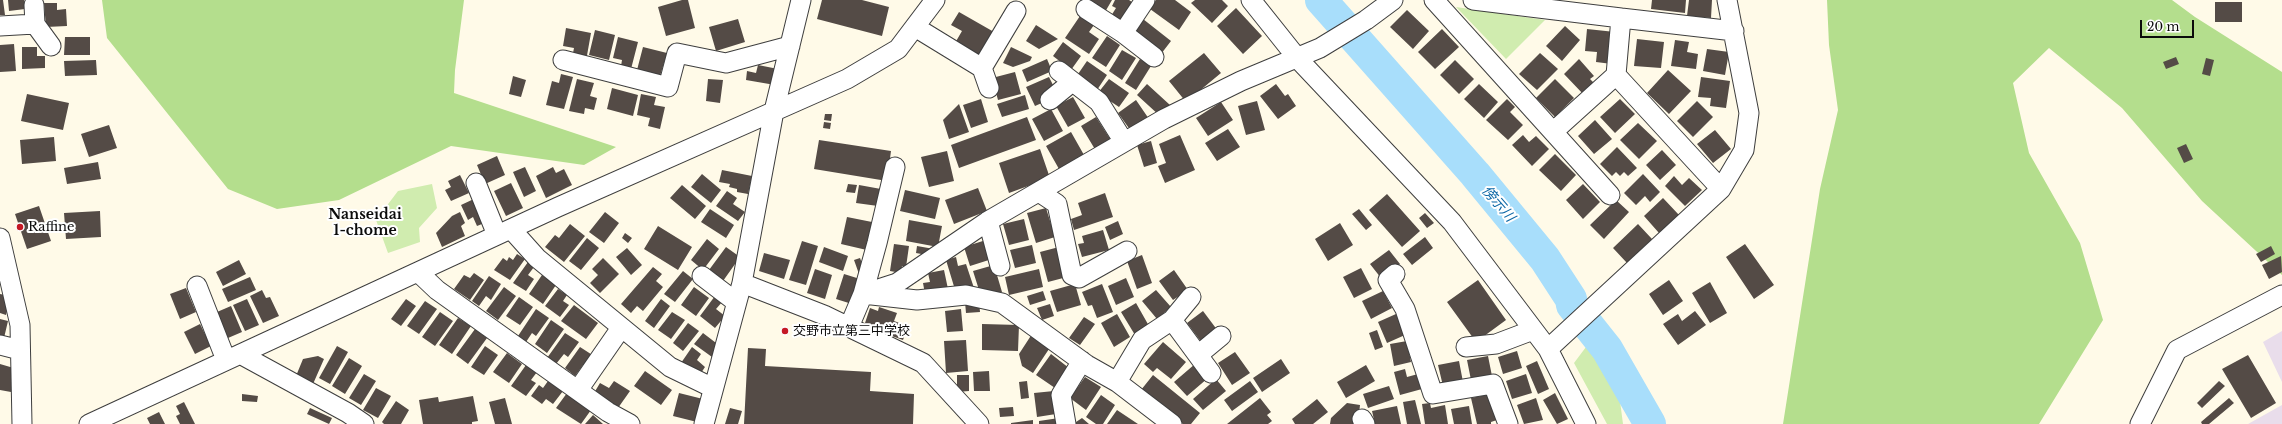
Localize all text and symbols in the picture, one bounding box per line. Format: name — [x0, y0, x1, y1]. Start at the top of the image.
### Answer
scale bar — [2142, 12, 2196, 38]
text: 20 m — [2147, 19, 2179, 34]
water label: 傍示川 — [1478, 183, 1518, 225]
district label: Nanseidai 1-chome — [328, 207, 402, 240]
place label: Raffine — [28, 219, 75, 235]
marker: Raffine — [15, 222, 25, 232]
place label: 交野市立第三中学校 — [793, 323, 910, 339]
marker: 交野市立第三中学校 — [780, 326, 790, 336]

